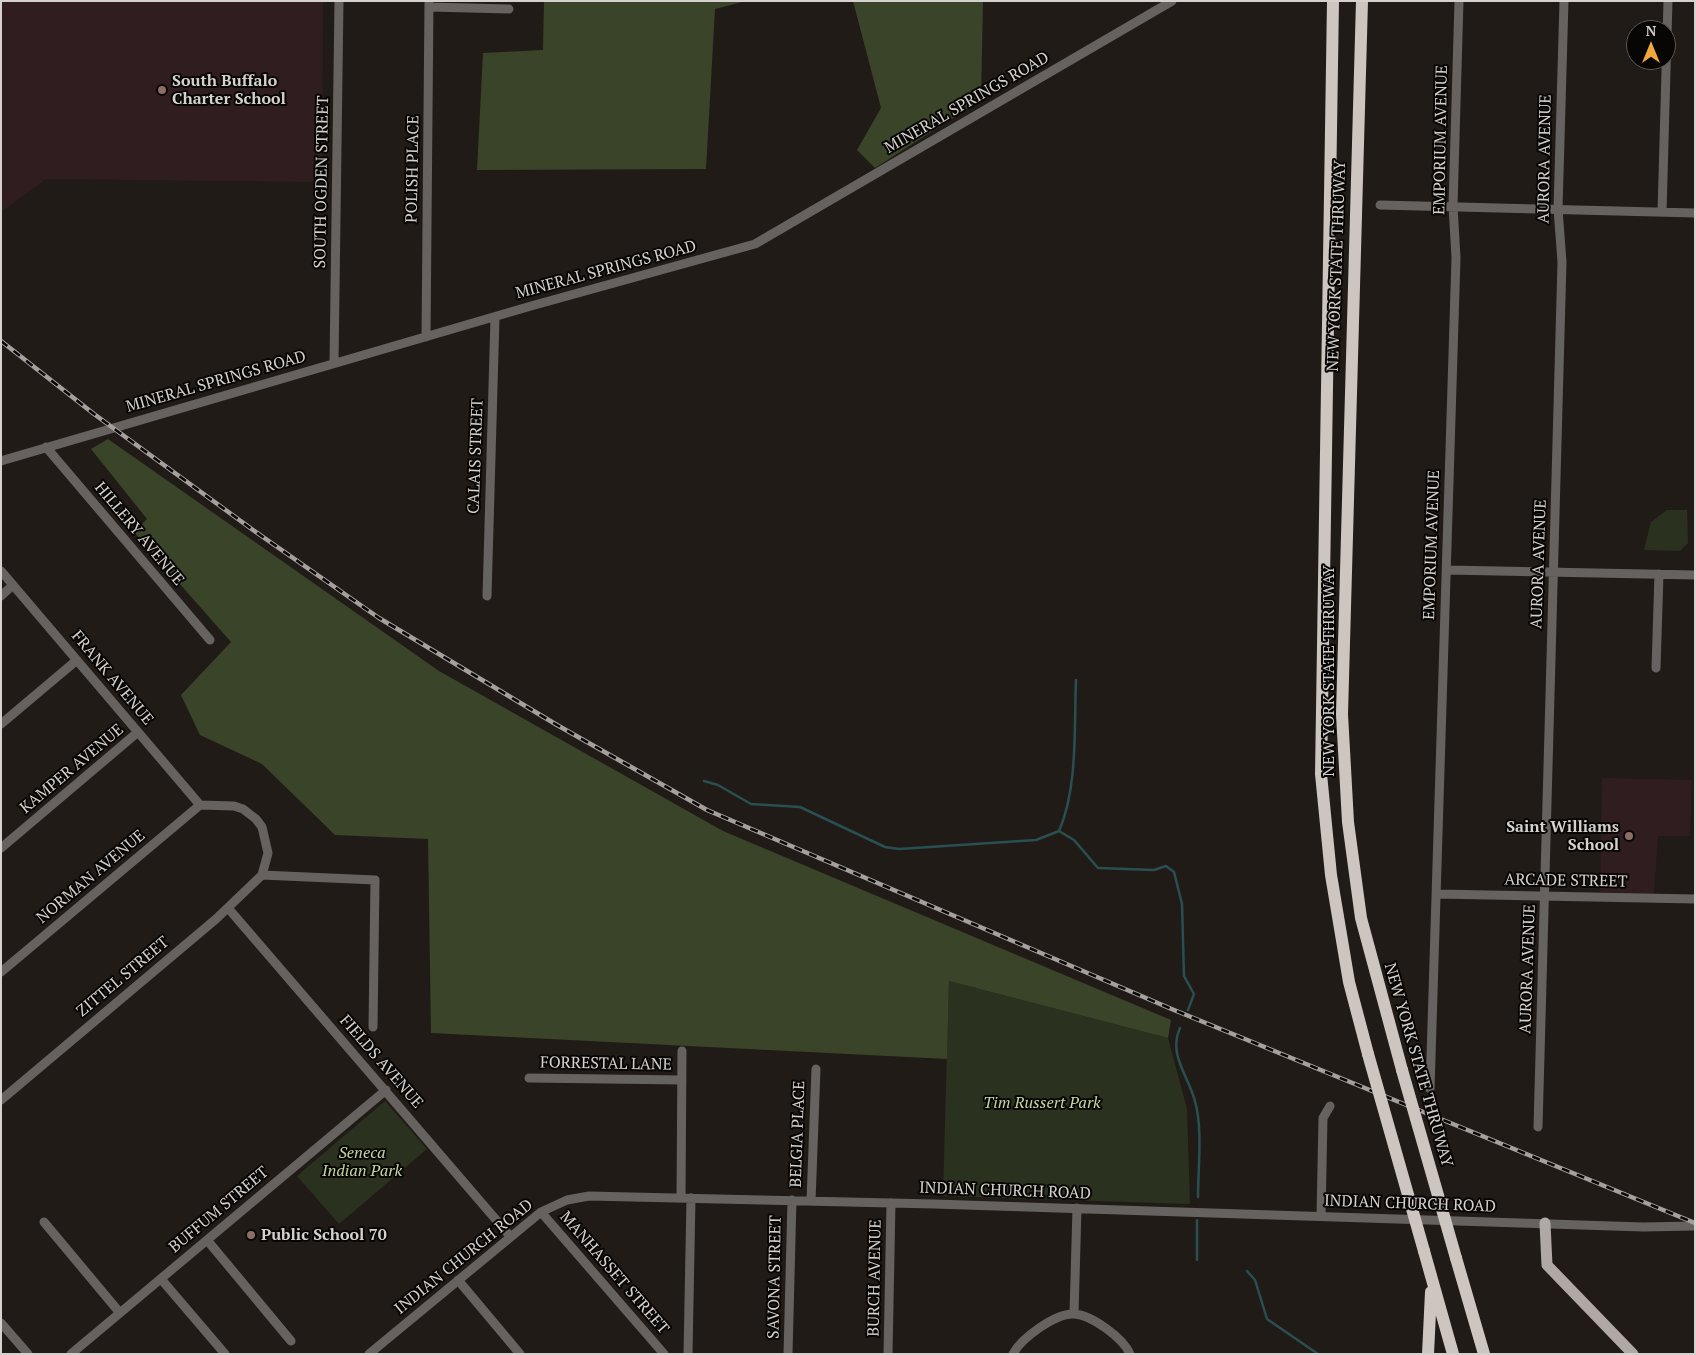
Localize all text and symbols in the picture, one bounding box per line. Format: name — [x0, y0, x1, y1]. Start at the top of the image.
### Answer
north arrow — [1626, 20, 1676, 70]
text: N — [1646, 21, 1656, 40]
street label: MINERAL SPRINGS ROAD — [882, 48, 1052, 158]
street label: EMPORIUM AVENUE — [1430, 65, 1452, 215]
place label: South Buffalo Charter School — [172, 71, 286, 109]
marker: South Buffalo Charter School — [156, 84, 168, 96]
street label: AURORA AVENUE — [1534, 94, 1556, 224]
street label: SOUTH OGDEN STREET — [311, 95, 333, 269]
street label: POLISH PLACE — [402, 115, 424, 223]
street label: NEW YORK STATE THRUWAY — [1324, 160, 1350, 372]
street label: MINERAL SPRINGS ROAD — [514, 237, 698, 303]
street label: MINERAL SPRINGS ROAD — [124, 347, 308, 417]
street label: CALAIS STREET — [464, 398, 488, 514]
street label: EMPORIUM AVENUE — [1420, 470, 1444, 620]
street label: HILLERY AVENUE — [90, 478, 188, 590]
street label: AURORA AVENUE — [1527, 499, 1551, 629]
street label: NEW YORK STATE THRUWAY — [1319, 565, 1339, 777]
street label: FRANK AVENUE — [67, 627, 157, 729]
street label: KAMPER AVENUE — [16, 720, 128, 818]
place label: Saint Williams School — [1506, 817, 1619, 855]
street label: NORMAN AVENUE — [33, 826, 149, 928]
marker: Saint Williams School — [1623, 830, 1635, 842]
street label: ARCADE STREET — [1504, 870, 1628, 892]
street label: AURORA AVENUE — [1516, 904, 1540, 1034]
street label: ZITTEL STREET — [73, 933, 173, 1021]
street label: NEW YORK STATE THRUWAY — [1380, 961, 1456, 1169]
street label: FIELDS AVENUE — [335, 1011, 427, 1113]
street label: FORRESTAL LANE — [540, 1053, 672, 1075]
street label: BELGIA PLACE — [787, 1080, 809, 1188]
park label: Tim Russert Park — [983, 1093, 1101, 1113]
park label: Seneca Indian Park — [322, 1143, 402, 1181]
street label: BUFFUM STREET — [165, 1163, 273, 1257]
street label: INDIAN CHURCH ROAD — [919, 1178, 1091, 1204]
street label: INDIAN CHURCH ROAD — [1324, 1191, 1496, 1217]
street label: INDIAN CHURCH ROAD — [391, 1195, 537, 1319]
street label: MANHASSET STREET — [555, 1208, 673, 1338]
street label: SAVONA STREET — [764, 1215, 786, 1339]
street label: BURCH AVENUE — [864, 1219, 886, 1337]
place label: Public School 70 — [261, 1225, 387, 1245]
marker: Public School 70 — [245, 1229, 257, 1241]

